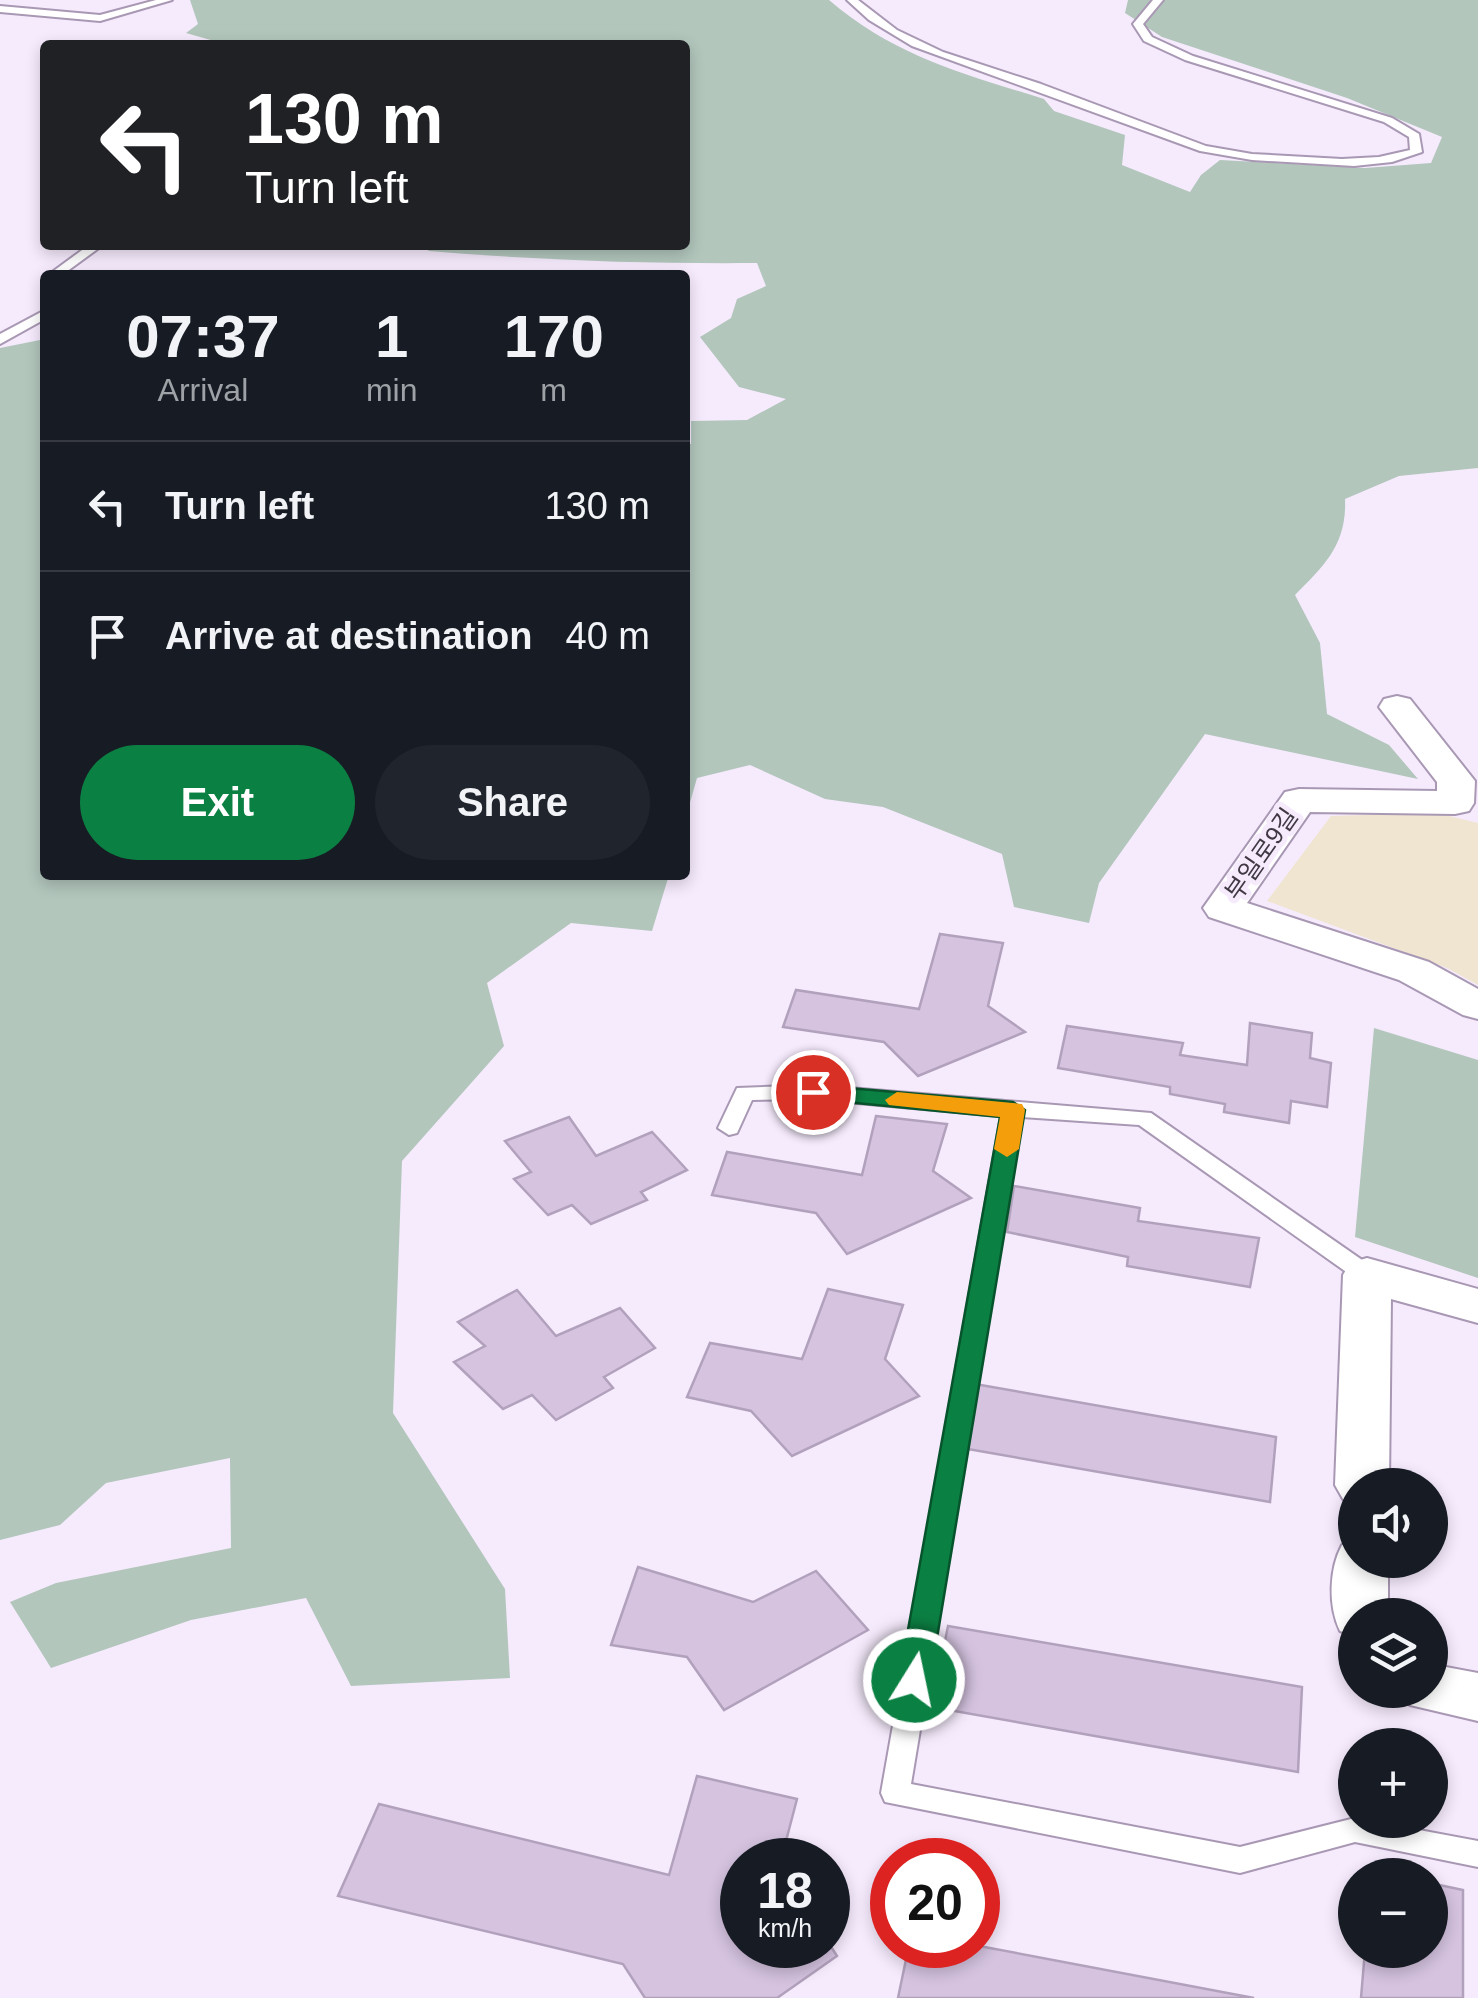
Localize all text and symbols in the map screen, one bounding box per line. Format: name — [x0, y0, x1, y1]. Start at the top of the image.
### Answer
icon: left — [80, 80, 210, 210]
text: 130 m — [245, 80, 443, 158]
text: Turn left — [245, 162, 408, 213]
text: 07:37 — [126, 303, 280, 370]
text: 1 — [375, 303, 408, 370]
text: 170 — [504, 303, 604, 370]
text: Arrival — [158, 372, 248, 408]
text: min — [366, 372, 417, 408]
text: m — [540, 372, 567, 408]
icon: left — [80, 479, 135, 534]
text: Turn left — [165, 485, 314, 527]
text: 130 m — [544, 485, 650, 527]
icon: arrive — [80, 609, 135, 664]
text: Arrive at destination — [165, 615, 532, 657]
text: 40 m — [566, 615, 650, 657]
button: Exit — [80, 745, 355, 860]
button: Share — [375, 745, 650, 860]
street label: 부일로9길 — [1219, 803, 1303, 905]
pin — [771, 1050, 856, 1135]
icon: arrive — [786, 1065, 841, 1120]
map controls — [1338, 1468, 1448, 1968]
button: sound — [1338, 1468, 1448, 1578]
button: layers — [1338, 1598, 1448, 1708]
position arrow — [862, 1628, 966, 1732]
button: + — [1338, 1728, 1448, 1838]
speed limit sign: 20 — [870, 1838, 1000, 1968]
button: − — [1338, 1858, 1448, 1968]
text: 18 — [757, 1863, 813, 1919]
text: km/h — [758, 1914, 812, 1942]

